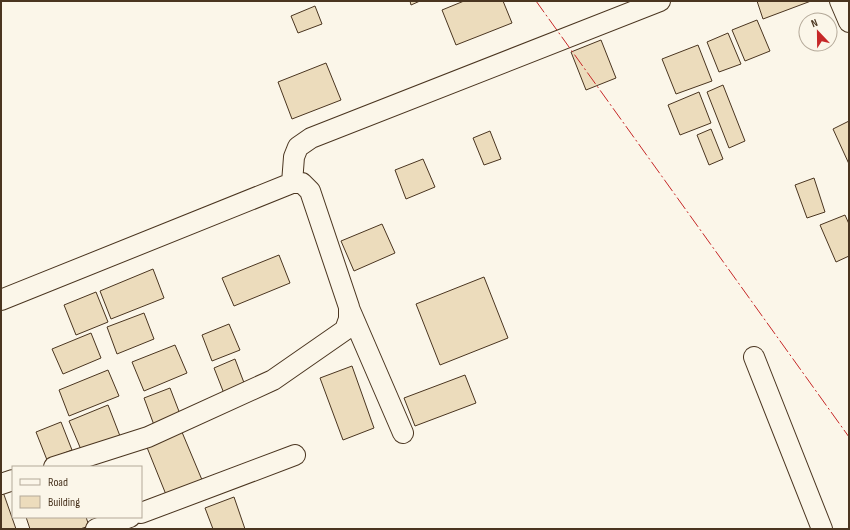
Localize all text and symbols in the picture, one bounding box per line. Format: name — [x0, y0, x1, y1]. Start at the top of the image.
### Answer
north arrow — [798, 12, 838, 52]
text: N — [809, 16, 820, 30]
legend — [12, 466, 142, 518]
text: Road — [48, 475, 68, 490]
text: Building — [48, 495, 80, 510]

